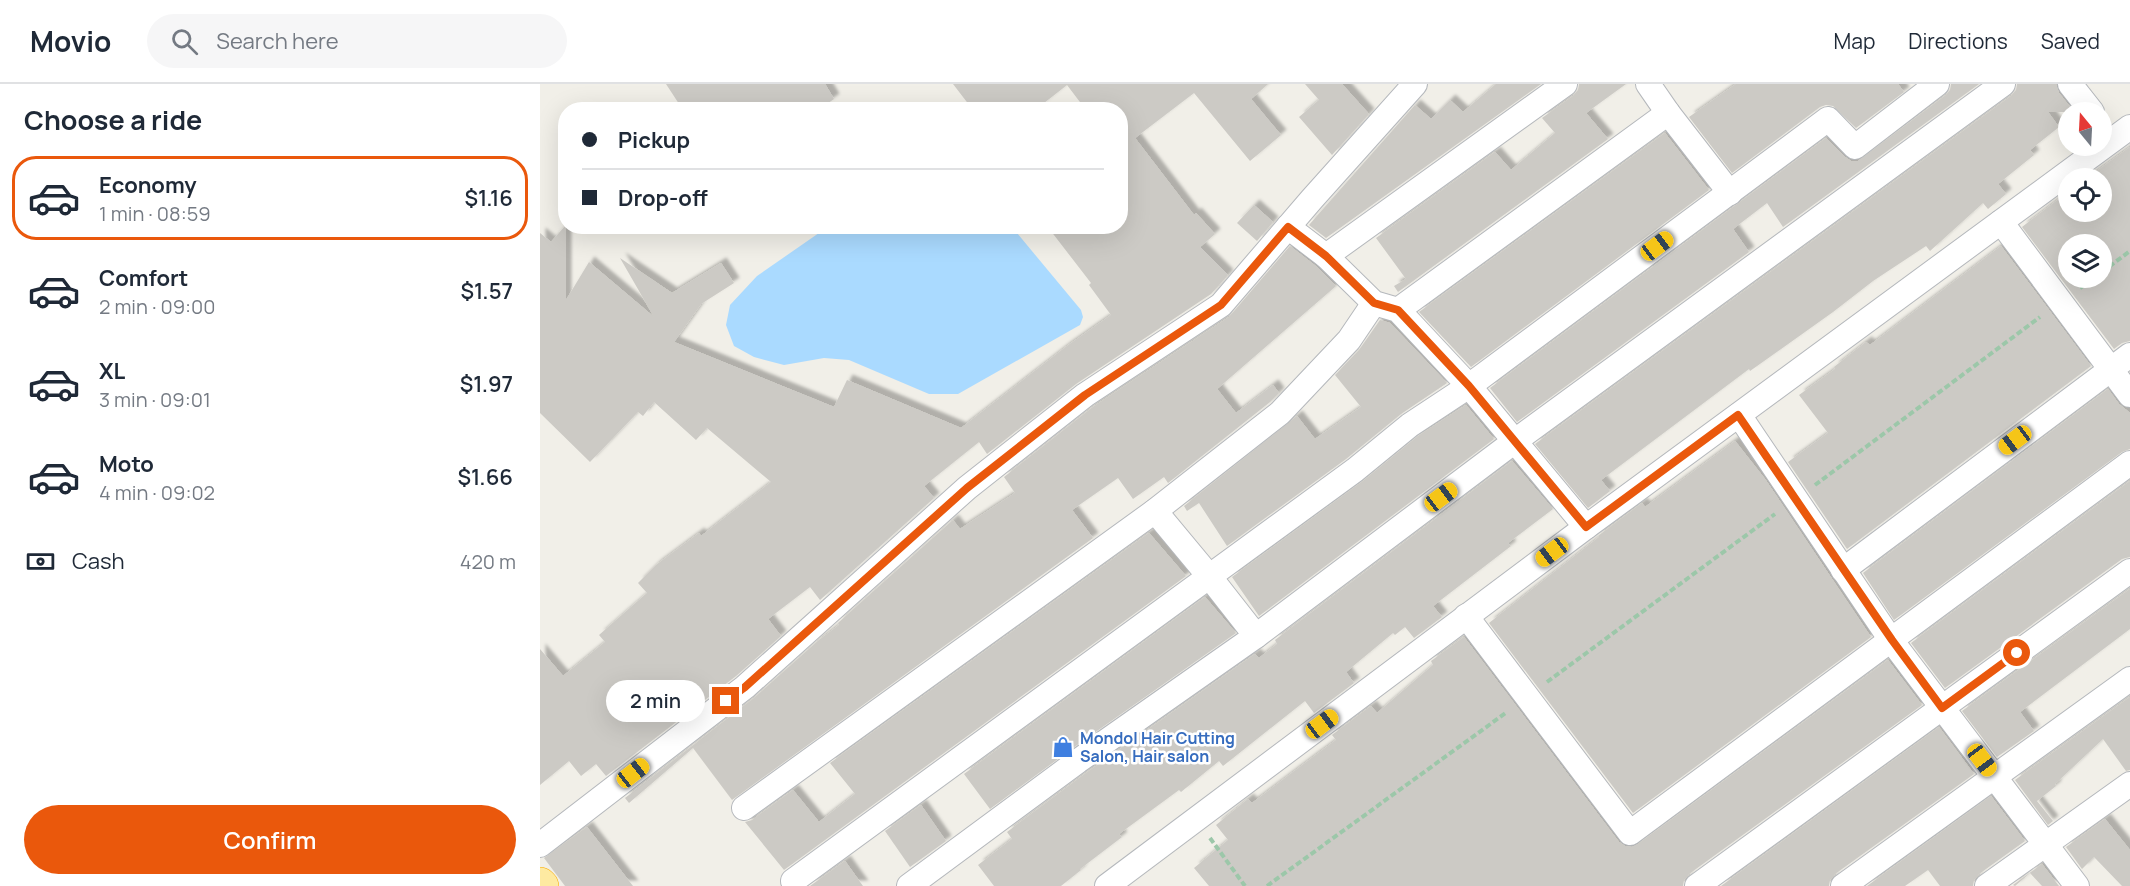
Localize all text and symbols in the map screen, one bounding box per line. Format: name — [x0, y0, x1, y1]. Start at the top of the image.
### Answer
search box — [147, 14, 567, 68]
text: Movio — [30, 22, 111, 60]
icon: search — [168, 25, 201, 58]
text: Search here — [216, 26, 339, 56]
text: Map — [1834, 27, 1875, 55]
text: Directions — [1908, 27, 2008, 55]
text: Saved — [2041, 27, 2100, 55]
text: Choose a ride — [24, 101, 202, 138]
north arrow — [2058, 102, 2112, 156]
map controls — [2058, 102, 2112, 288]
text: Pickup — [618, 125, 690, 155]
button: locate — [2058, 168, 2112, 222]
text: Economy — [99, 170, 197, 200]
icon: car — [27, 171, 81, 225]
text: $1.16 — [464, 183, 513, 213]
text: Drop-off — [618, 183, 708, 213]
text: 1 min · 08:59 — [99, 200, 211, 227]
car — [1637, 228, 1677, 264]
button: layers — [2058, 234, 2112, 288]
text: Comfort — [99, 263, 188, 293]
icon: car — [27, 264, 81, 318]
text: $1.57 — [460, 276, 513, 306]
text: 2 min · 09:00 — [99, 293, 215, 320]
text: XL — [99, 356, 125, 386]
icon: car — [27, 357, 81, 411]
text: $1.97 — [460, 369, 513, 399]
text: 3 min · 09:01 — [99, 386, 211, 413]
car — [1995, 422, 2035, 458]
text: Moto — [99, 449, 154, 479]
icon: car — [27, 450, 81, 504]
text: $1.66 — [457, 462, 513, 492]
text: 4 min · 09:02 — [99, 479, 215, 506]
car — [1421, 479, 1461, 515]
car — [1532, 534, 1572, 570]
icon: cash — [24, 545, 57, 578]
text: Cash — [72, 546, 125, 576]
text: 420 m — [460, 548, 516, 575]
route start — [2003, 639, 2030, 666]
callout: 2 min — [606, 680, 705, 722]
text: 2 min — [630, 687, 681, 714]
route end — [712, 687, 739, 714]
car — [1302, 706, 1342, 742]
place label: Mondol Hair Cutting Salon, Hair salon — [1080, 727, 1235, 767]
shop icon: Mondol Hair Cutting Salon, Hair salon — [1051, 735, 1075, 759]
car — [1964, 740, 2000, 780]
car — [613, 755, 653, 791]
button: Confirm — [24, 805, 516, 874]

